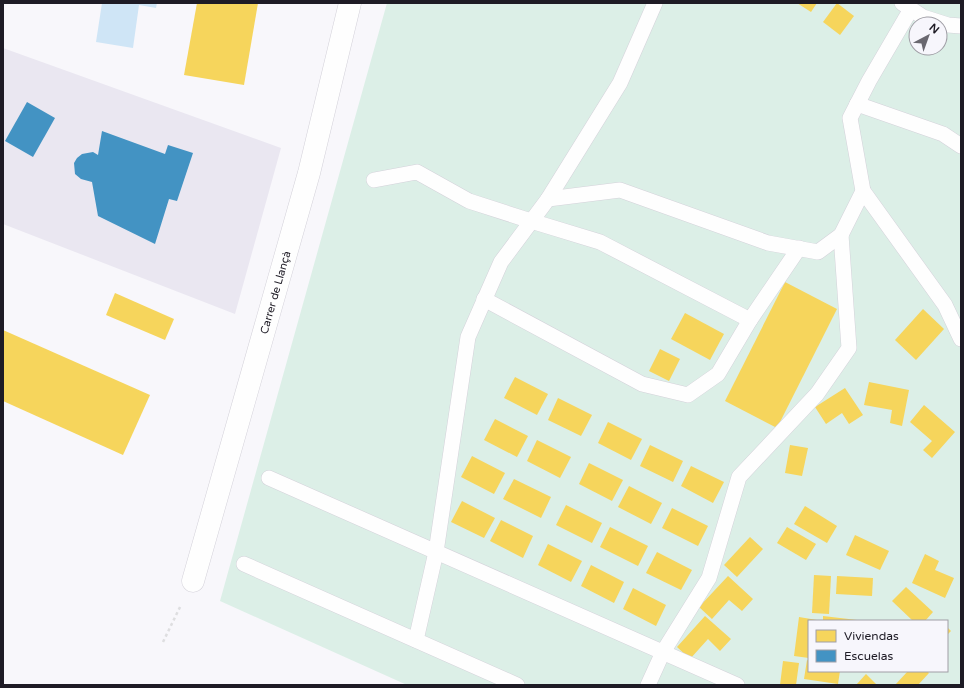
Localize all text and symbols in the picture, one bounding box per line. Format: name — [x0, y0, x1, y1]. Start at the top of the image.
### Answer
north arrow — [908, 16, 948, 56]
text: N — [927, 21, 942, 37]
street label: Carrer de Llançà — [258, 250, 293, 336]
legend — [808, 620, 948, 672]
text: Viviendas — [844, 629, 899, 643]
text: Escuelas — [844, 649, 894, 663]

